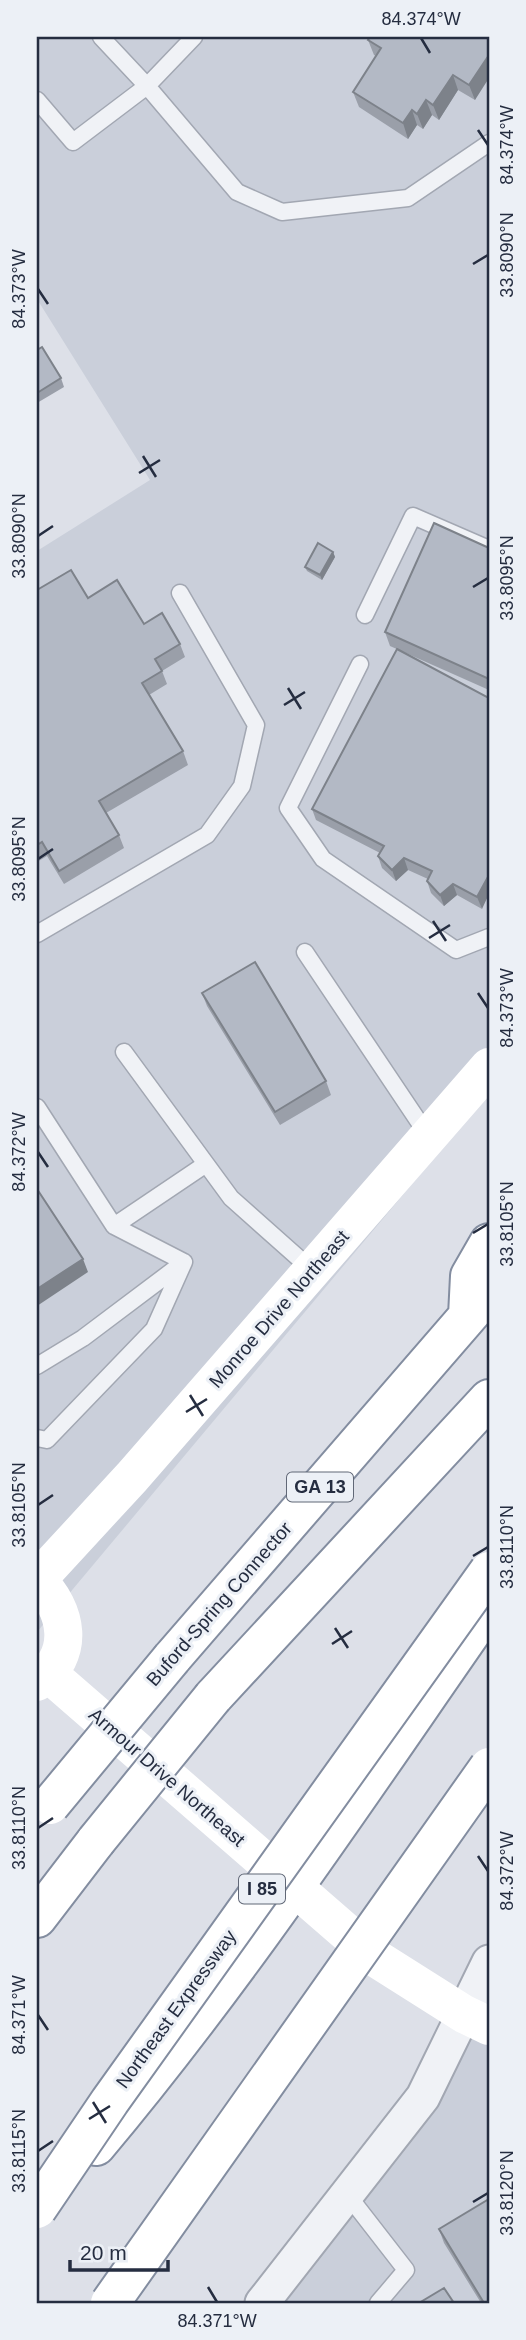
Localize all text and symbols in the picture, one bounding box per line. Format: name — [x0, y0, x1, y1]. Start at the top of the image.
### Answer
text: 84.374°W — [381, 9, 461, 29]
text: 84.374°W — [497, 105, 517, 185]
text: 33.8090°N — [497, 212, 517, 298]
text: 84.373°W — [9, 249, 29, 329]
text: 33.8090°N — [9, 493, 29, 579]
text: 33.8095°N — [497, 535, 517, 621]
text: 33.8095°N — [9, 816, 29, 902]
text: 84.373°W — [497, 968, 517, 1048]
text: 84.372°W — [9, 1112, 29, 1192]
text: 33.8105°N — [497, 1181, 517, 1267]
street label: Monroe Drive Northeast — [205, 1225, 354, 1392]
text: 33.8105°N — [9, 1462, 29, 1548]
road number: GA 13 — [287, 1472, 353, 1502]
text: 33.8110°N — [497, 1505, 517, 1589]
street label: Buford-Spring Connector — [142, 1517, 296, 1690]
street label: Armour Drive Northeast — [85, 1704, 250, 1851]
text: 33.8110°N — [9, 1786, 29, 1870]
text: 84.372°W — [497, 1831, 517, 1911]
road number: I 85 — [239, 1874, 285, 1903]
street label: Northeast Expressway — [112, 1926, 241, 2092]
text: 84.371°W — [9, 1975, 29, 2055]
text: 33.8115°N — [9, 2109, 29, 2193]
text: 33.8120°N — [497, 2150, 517, 2236]
scale bar — [70, 2228, 168, 2272]
text: 20 m — [80, 2241, 127, 2264]
text: 84.371°W — [177, 2311, 257, 2331]

